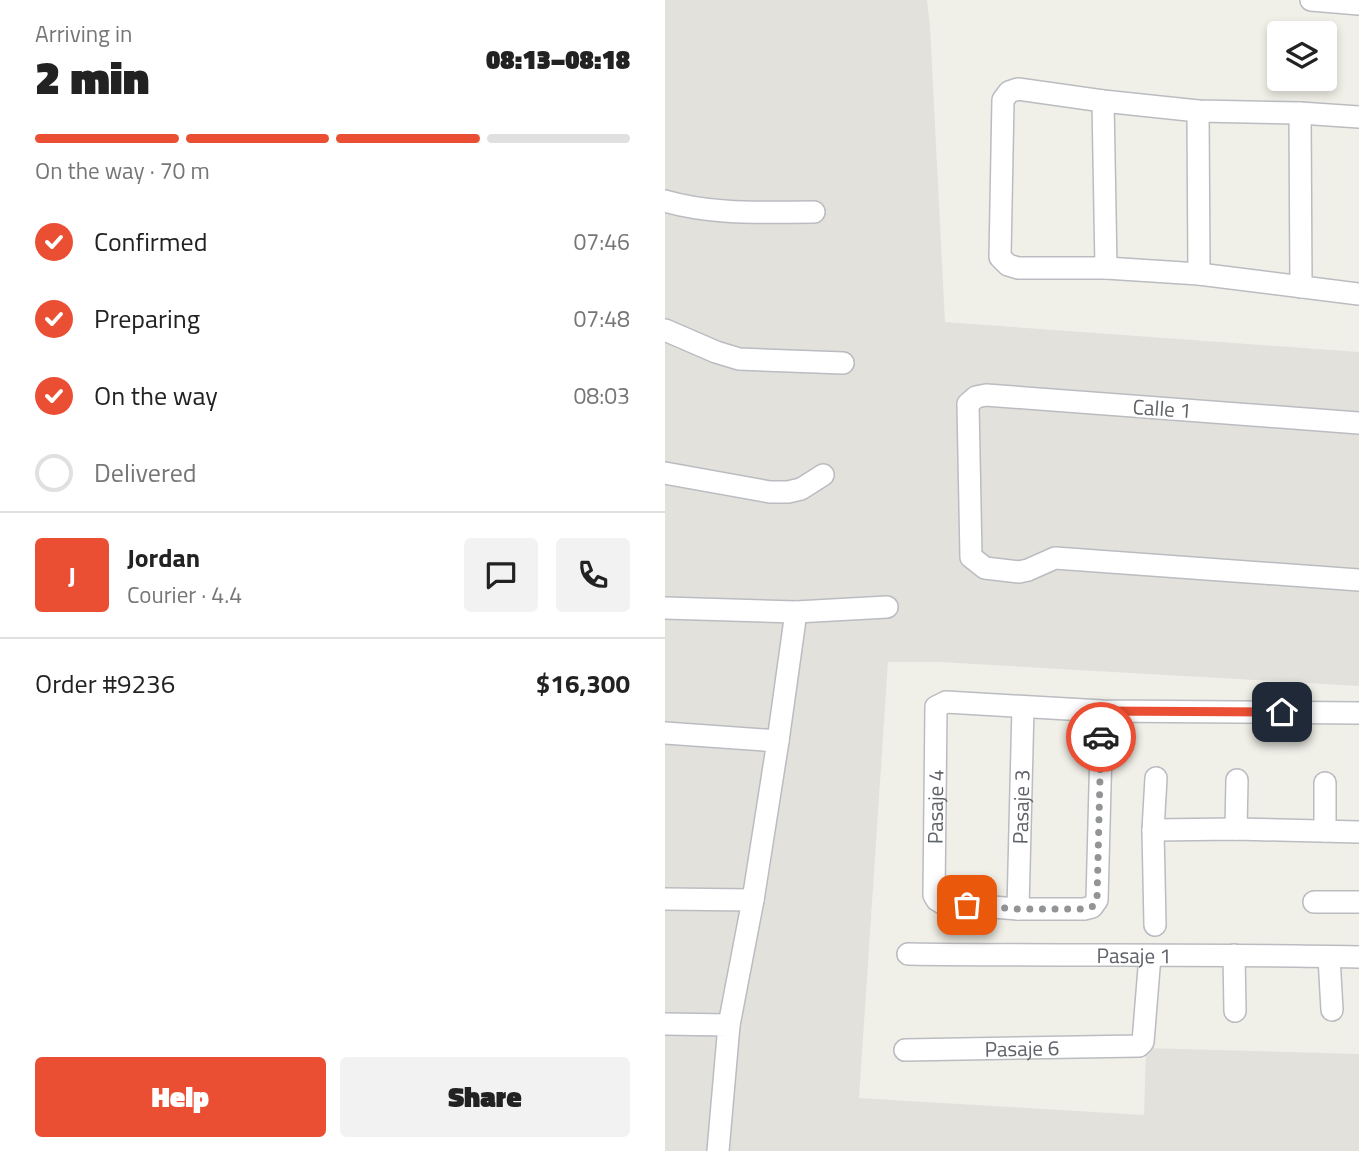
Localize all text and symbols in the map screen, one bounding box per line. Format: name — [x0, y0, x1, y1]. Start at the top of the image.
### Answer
text: Arriving in — [35, 16, 132, 51]
map controls — [1267, 21, 1337, 91]
button: layers — [1267, 21, 1337, 91]
text: 08:13–08:18 — [486, 40, 630, 79]
text: 2 min — [35, 42, 149, 112]
text: On the way · 70 m — [35, 153, 210, 188]
text: Confirmed — [94, 222, 208, 261]
icon: check — [35, 223, 73, 261]
text: 07:46 — [573, 224, 630, 259]
text: Preparing — [94, 299, 200, 338]
icon: check — [35, 300, 73, 338]
text: 07:48 — [573, 301, 630, 336]
text: On the way — [94, 376, 218, 415]
icon: check — [35, 377, 73, 415]
text: 08:03 — [573, 378, 630, 413]
street label: Calle 1 — [1132, 390, 1192, 426]
text: Delivered — [94, 453, 197, 492]
text: Jordan — [127, 538, 200, 577]
button: chat — [464, 538, 538, 612]
button: phone — [556, 538, 630, 612]
text: J — [68, 556, 76, 595]
text: Courier · 4.4 — [127, 577, 242, 612]
text: Order #9236 — [35, 664, 175, 703]
text: $16,300 — [536, 664, 630, 703]
pin — [1252, 682, 1312, 742]
icon: home — [1263, 693, 1301, 731]
courier — [1066, 702, 1136, 772]
icon: car — [1082, 718, 1120, 756]
street label: Pasaje 4 — [919, 769, 951, 844]
street label: Pasaje 3 — [1004, 769, 1037, 845]
pin — [937, 875, 997, 935]
icon: bag — [948, 886, 986, 924]
street label: Pasaje 1 — [1097, 939, 1171, 971]
street label: Pasaje 6 — [984, 1031, 1060, 1065]
button: Help — [35, 1057, 326, 1137]
button: Share — [340, 1057, 630, 1137]

